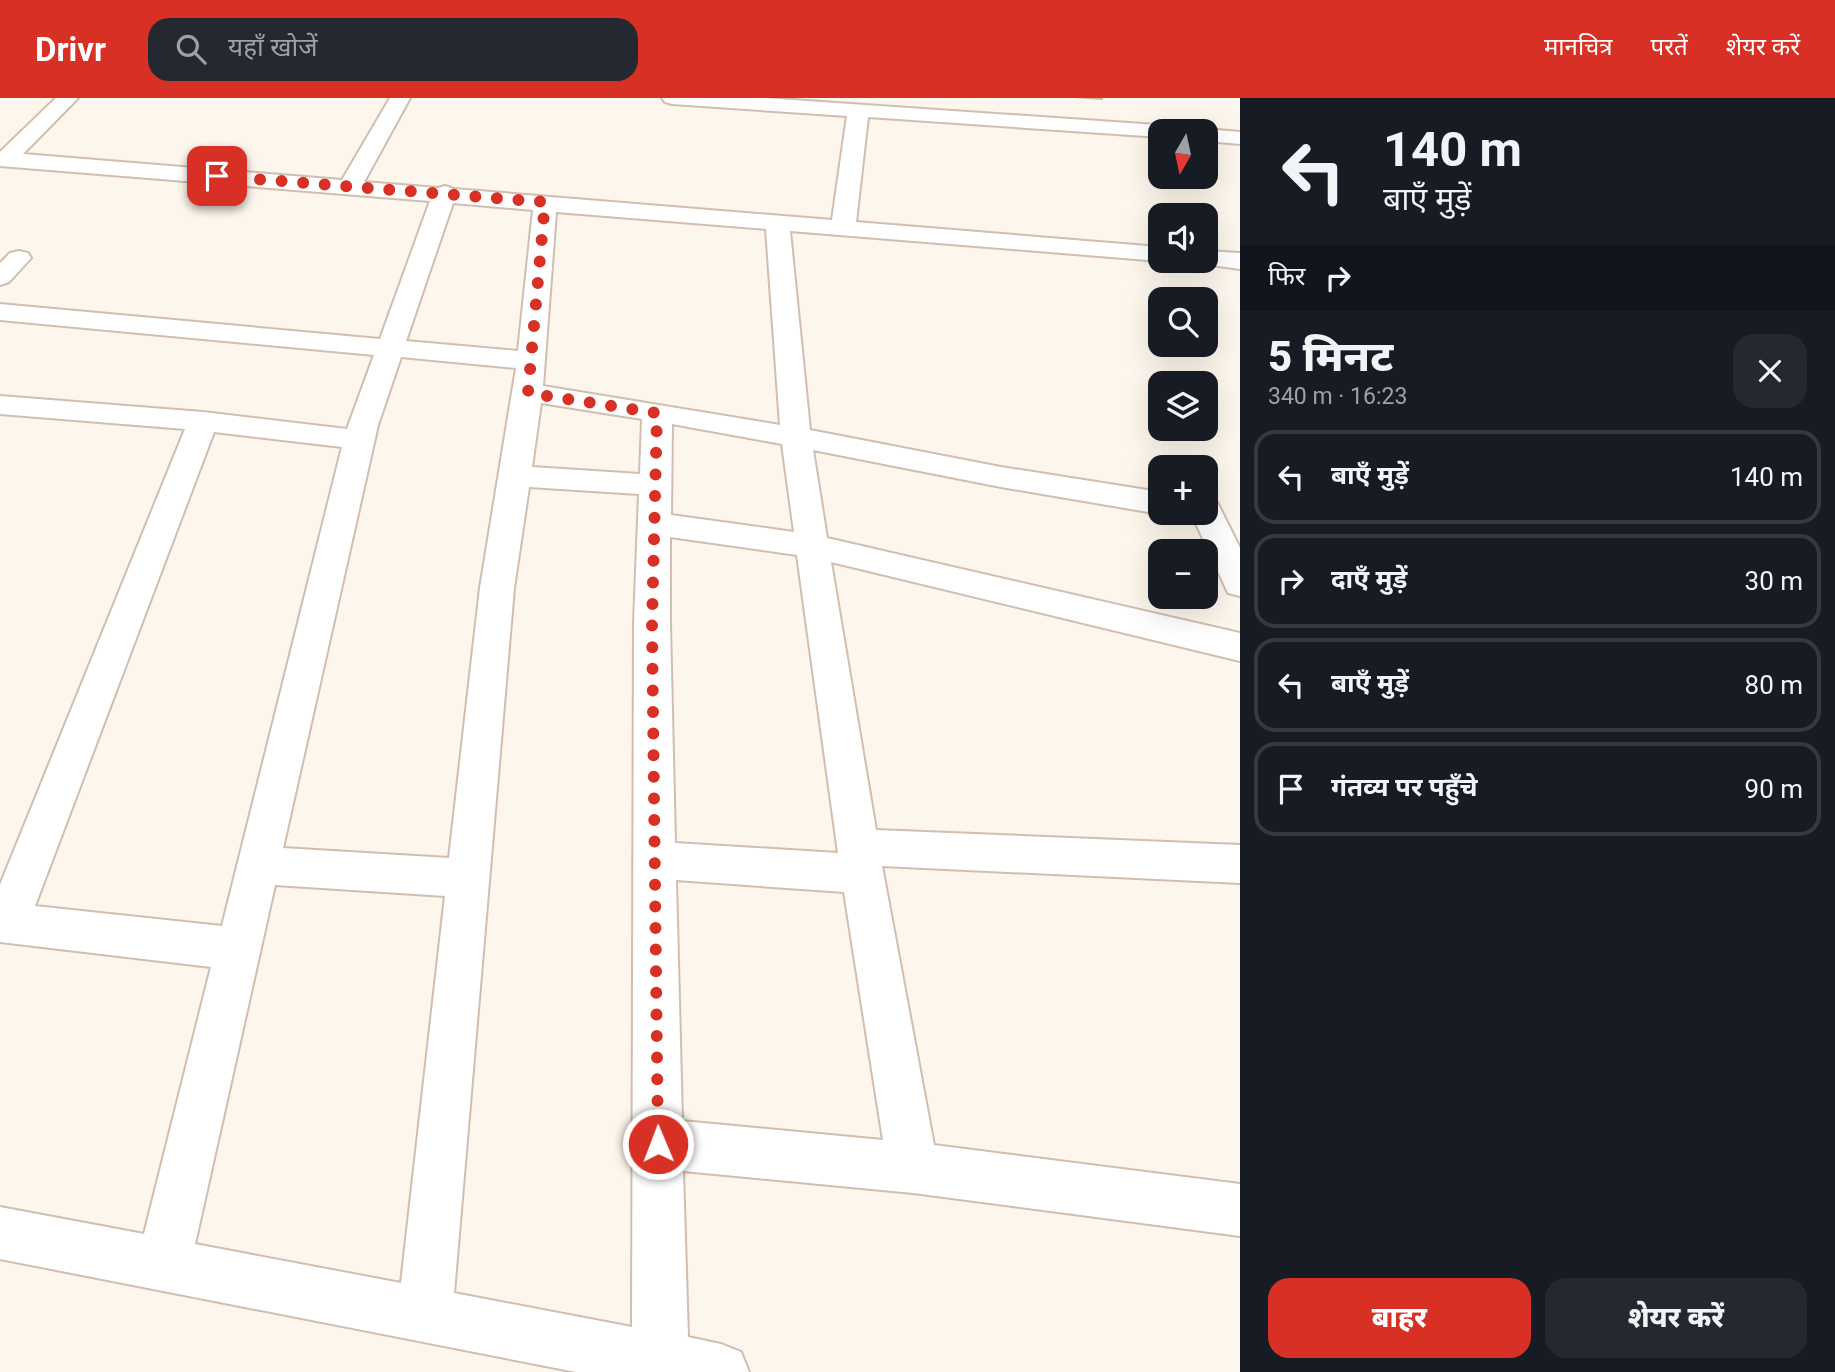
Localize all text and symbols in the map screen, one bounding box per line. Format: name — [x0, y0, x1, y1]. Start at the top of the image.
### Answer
search box — [148, 18, 638, 81]
text: Drivr — [35, 30, 106, 69]
icon: search — [172, 30, 210, 68]
text: यहाँ खोजें — [228, 32, 317, 62]
text: मानचित्र — [1544, 33, 1613, 61]
text: परतें — [1651, 33, 1688, 61]
text: शेयर करें — [1726, 33, 1800, 61]
north arrow — [1148, 119, 1218, 189]
map controls — [1148, 119, 1218, 609]
text: 140 m — [1383, 121, 1522, 178]
icon: left — [1268, 126, 1359, 217]
pin — [187, 146, 247, 206]
icon: arrive — [198, 157, 236, 195]
text: बाएँ मुड़ें — [1383, 180, 1471, 218]
button: sound — [1148, 203, 1218, 273]
icon: right — [1319, 259, 1357, 297]
text: फिर — [1268, 261, 1305, 291]
button: search — [1148, 287, 1218, 357]
text: 5 मिनट — [1268, 332, 1393, 381]
button: close — [1733, 334, 1807, 408]
button: layers — [1148, 371, 1218, 441]
text: 340 m · 16:23 — [1268, 383, 1407, 410]
button: + — [1148, 455, 1218, 525]
icon: left — [1272, 458, 1310, 496]
text: बाएँ मुड़ें — [1331, 460, 1409, 490]
text: 140 m — [1730, 462, 1803, 492]
button: − — [1148, 539, 1218, 609]
icon: right — [1272, 562, 1310, 600]
text: दाएँ मुड़ें — [1331, 564, 1407, 594]
text: 30 m — [1745, 566, 1803, 596]
icon: left — [1272, 666, 1310, 704]
text: बाएँ मुड़ें — [1331, 668, 1409, 698]
text: 80 m — [1745, 670, 1803, 700]
icon: arrive — [1272, 770, 1310, 808]
text: गंतव्य पर पहुँचे — [1331, 772, 1478, 802]
text: 90 m — [1745, 774, 1803, 804]
position arrow — [621, 1107, 695, 1181]
button: बाहर — [1268, 1278, 1531, 1358]
button: शेयर करें — [1545, 1278, 1807, 1358]

